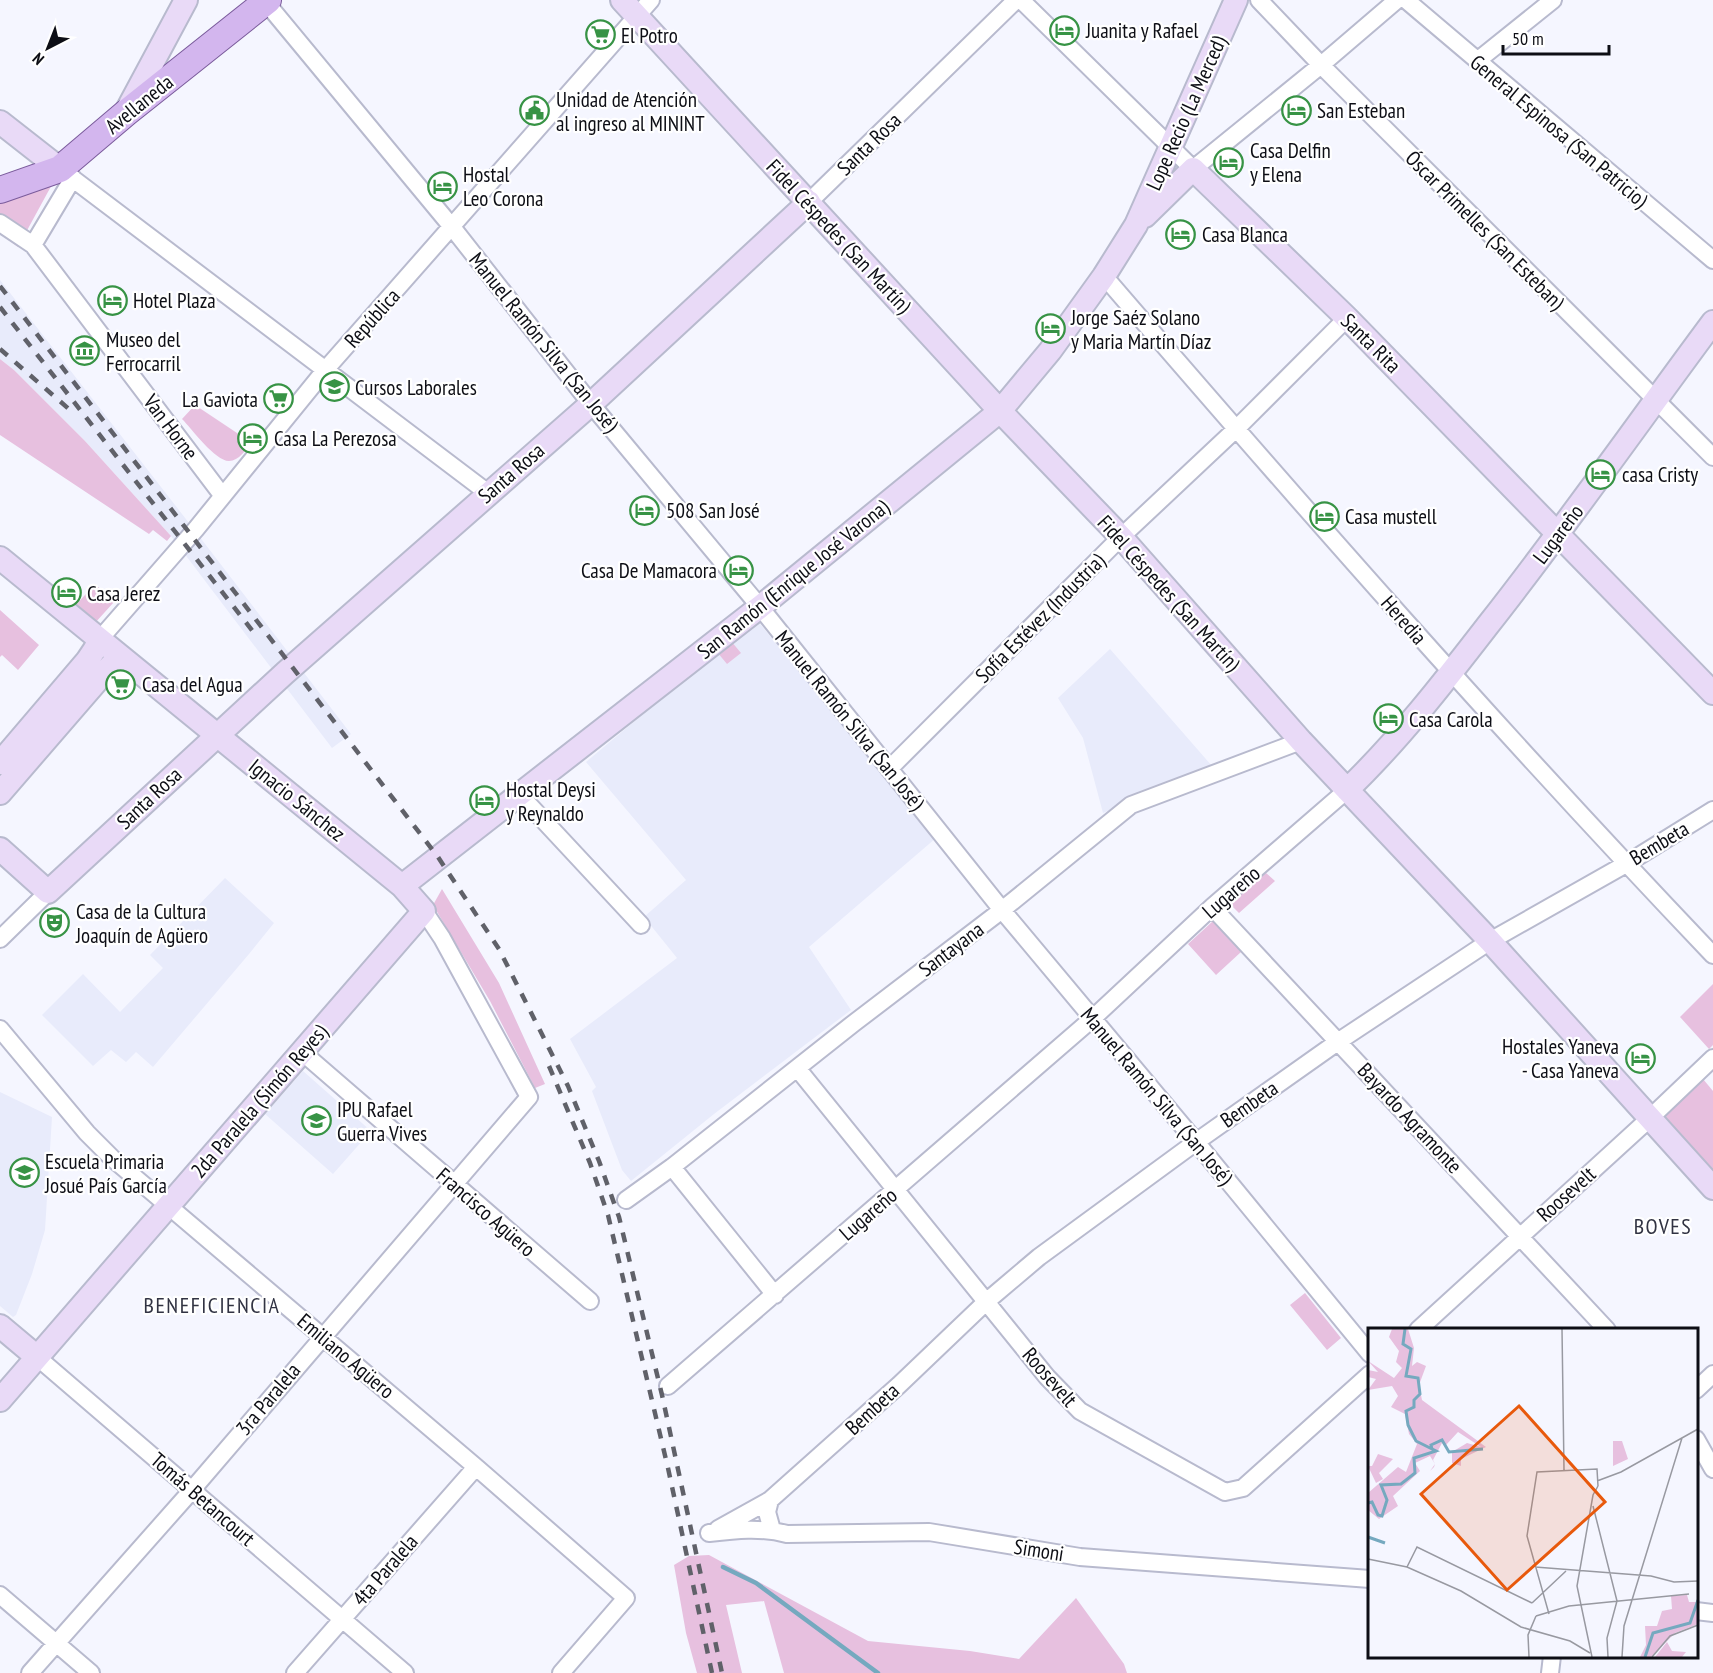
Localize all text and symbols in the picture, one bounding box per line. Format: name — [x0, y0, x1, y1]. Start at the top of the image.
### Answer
hotel icon: Juanita y Rafael — [1049, 14, 1081, 46]
place label: Juanita y Rafael — [1085, 17, 1199, 44]
north arrow — [18, 18, 78, 78]
scale bar — [1503, 18, 1610, 56]
supermarket icon: El Potro — [584, 19, 616, 51]
place label: El Potro — [621, 22, 678, 49]
text: 50 m — [1512, 27, 1544, 50]
street label: Lope Recio (La Merced) — [1140, 32, 1232, 194]
text: N — [28, 49, 48, 69]
street label: General Espinosa (San Patricio) — [1465, 49, 1653, 213]
street label: Avellaneda — [100, 68, 178, 140]
place label: Unidad de Atención al ingreso al MININT — [556, 86, 705, 137]
hotel icon: San Esteban — [1280, 94, 1312, 126]
public building icon: Unidad de Atención al ingreso al MININT — [519, 95, 551, 127]
place label: San Esteban — [1317, 97, 1405, 124]
street label: Santa Rosa — [831, 107, 907, 181]
place label: Casa Delfin y Elena — [1250, 137, 1331, 188]
street label: Óscar Primelles (San Esteban) — [1400, 145, 1570, 315]
hotel icon: Casa Delfin y Elena — [1213, 146, 1245, 178]
street label: Fidel Céspedes (San Martín) — [761, 153, 917, 319]
place label: Hostal Leo Corona — [463, 161, 543, 212]
hotel icon: Hostal Leo Corona — [426, 170, 458, 202]
hotel icon: Casa Blanca — [1165, 218, 1197, 250]
place label: Casa Blanca — [1202, 221, 1288, 248]
street label: Manuel Ramón Silva (San José) — [463, 247, 625, 437]
street label: República — [338, 283, 406, 353]
hotel icon: Hotel Plaza — [96, 284, 128, 316]
place label: Hotel Plaza — [133, 287, 216, 314]
place label: Jorge Saéz Solano y Maria Martín Díaz — [1070, 304, 1211, 355]
street label: Santa Rita — [1335, 307, 1407, 379]
hotel icon: Jorge Saéz Solano y Maria Martín Díaz — [1034, 313, 1066, 345]
place label: Museo del Ferrocarril — [106, 326, 181, 377]
museum icon: Museo del Ferrocarril — [69, 335, 101, 367]
school or university icon: Cursos Laborales — [318, 371, 350, 403]
place label: Cursos Laborales — [355, 374, 477, 401]
supermarket icon: La Gaviota — [263, 383, 295, 415]
place label: La Gaviota — [182, 386, 258, 413]
street label: Van Horne — [137, 388, 204, 465]
hotel icon: Casa La Perezosa — [237, 422, 269, 454]
place label: Casa La Perezosa — [274, 425, 397, 452]
street label: Santa Rosa — [472, 437, 550, 509]
hotel icon: casa Cristy — [1585, 458, 1617, 490]
place label: casa Cristy — [1622, 461, 1698, 488]
street label: San Ramón (Enrique José Varona) — [692, 493, 895, 665]
hotel icon: 508 San José — [629, 494, 661, 526]
place label: 508 San José — [666, 497, 760, 524]
street label: Lugareño — [1527, 499, 1589, 569]
hotel icon: Casa mustell — [1308, 500, 1340, 532]
place label: Casa mustell — [1345, 503, 1437, 530]
street label: Fidel Céspedes (San Martín) — [1092, 509, 1246, 677]
street label: Sofía Estévez (Industria) — [969, 547, 1111, 689]
hotel icon: Casa De Mamacora — [722, 554, 754, 586]
place label: Casa De Mamacora — [581, 557, 717, 584]
hotel icon: Casa Jerez — [50, 577, 82, 609]
place label: Casa Jerez — [87, 580, 160, 607]
street label: Heredia — [1375, 590, 1433, 650]
street label: Manuel Ramón Silva (San José) — [769, 625, 931, 815]
supermarket icon: Casa del Agua — [105, 668, 137, 700]
place label: Casa del Agua — [142, 671, 243, 698]
hotel icon: Casa Carola — [1372, 703, 1404, 735]
place label: Casa Carola — [1409, 706, 1493, 733]
street label: Ignacio Sánchez — [243, 753, 351, 847]
street label: Santa Rosa — [111, 761, 187, 835]
place label: Hostal Deysi y Reynaldo — [506, 776, 596, 827]
hotel icon: Hostal Deysi y Reynaldo — [469, 785, 501, 817]
street label: Bembeta — [1625, 815, 1693, 871]
street label: Lugareño — [1197, 860, 1265, 924]
place label: Casa de la Cultura Joaquín de Agüero — [75, 898, 208, 949]
theatre icon: Casa de la Cultura Joaquín de Agüero — [39, 907, 71, 939]
street label: Santayana — [913, 916, 989, 982]
street label: Manuel Ramón Silva (San José) — [1075, 1002, 1239, 1190]
street label: 2da Paralela (Simón Reyes) — [185, 1018, 333, 1183]
place label: Hostales Yaneva - Casa Yaneva — [1502, 1033, 1619, 1084]
hotel icon: Hostales Yaneva - Casa Yaneva — [1624, 1042, 1656, 1074]
street label: Bayardo Agramonte — [1352, 1057, 1468, 1179]
street label: Bembeta — [1215, 1075, 1283, 1133]
place label: IPU Rafael Guerra Vives — [337, 1096, 427, 1147]
school or university icon: IPU Rafael Guerra Vives — [300, 1105, 332, 1137]
place label: Escuela Primaria Josué País García — [44, 1148, 167, 1199]
school or university icon: Escuela Primaria Josué País García — [8, 1157, 40, 1189]
street label: Roosevelt — [1531, 1160, 1601, 1228]
street label: Francisco Agüero — [431, 1162, 541, 1262]
street label: Lugareño — [834, 1182, 902, 1246]
district label: BOVES — [1634, 1212, 1692, 1240]
district label: BENEFICIENCIA — [144, 1291, 280, 1319]
street label: Emiliano Agüero — [292, 1308, 400, 1404]
inset map — [1368, 1328, 1698, 1658]
street label: Roosevelt — [1017, 1342, 1083, 1413]
street label: 3ra Paralela — [230, 1357, 306, 1441]
street label: Bembeta — [839, 1377, 905, 1441]
street label: Tomás Betancourt — [145, 1446, 261, 1552]
street label: 4ta Paralela — [346, 1529, 424, 1611]
street label: Simoni — [1012, 1533, 1066, 1567]

